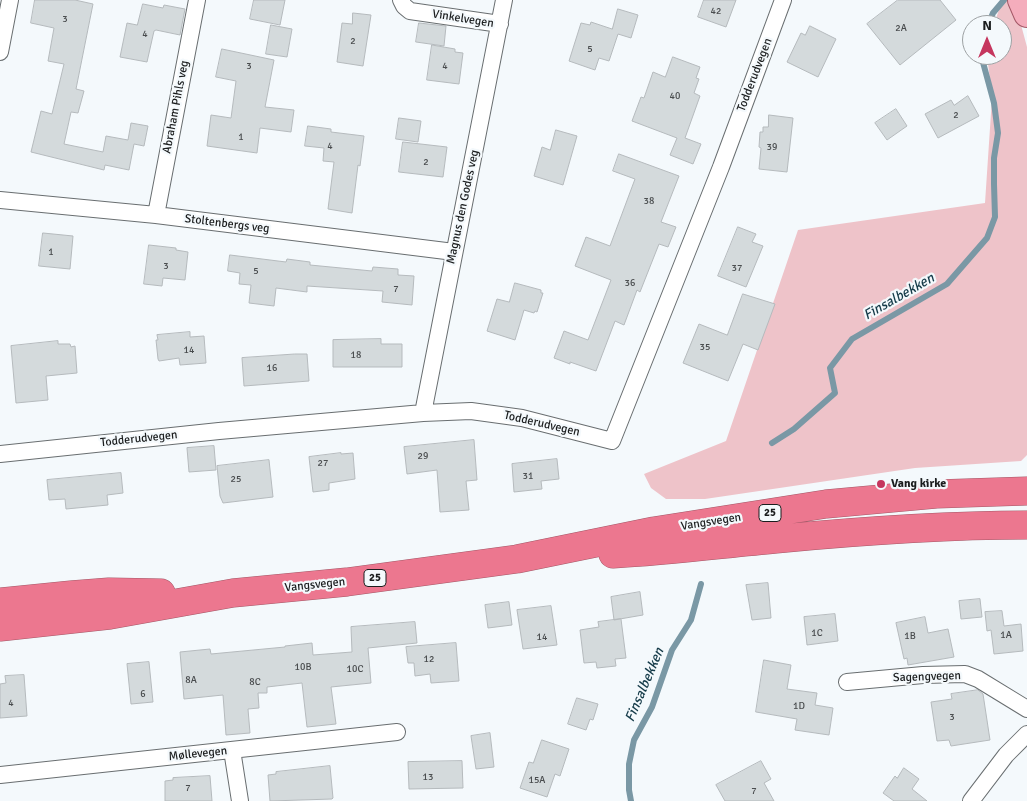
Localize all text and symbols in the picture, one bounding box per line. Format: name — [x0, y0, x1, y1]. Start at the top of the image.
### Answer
house number: 42 — [711, 5, 721, 17]
street label: Vinkelvegen — [431, 7, 495, 31]
house number: 3 — [62, 13, 68, 25]
north arrow — [962, 15, 1012, 65]
text: N — [982, 17, 992, 34]
house number: 2A — [895, 22, 907, 34]
house number: 4 — [142, 28, 148, 40]
house number: 2 — [350, 35, 356, 47]
street label: Todderudvegen — [734, 36, 776, 114]
house number: 5 — [587, 43, 593, 55]
street label: Abraham Pihls veg — [160, 59, 192, 155]
house number: 3 — [246, 60, 252, 72]
house number: 4 — [442, 60, 448, 72]
house number: 40 — [670, 90, 680, 102]
house number: 2 — [953, 109, 959, 121]
house number: 1 — [238, 131, 244, 143]
house number: 4 — [327, 140, 333, 152]
house number: 39 — [767, 141, 777, 153]
street label: Magnus den Godes veg — [444, 149, 482, 265]
house number: 2 — [423, 156, 429, 168]
house number: 38 — [644, 195, 654, 207]
street label: Stoltenbergs veg — [184, 212, 270, 236]
house number: 1 — [48, 246, 54, 258]
house number: 3 — [163, 260, 169, 272]
house number: 37 — [732, 262, 742, 274]
house number: 5 — [253, 265, 259, 277]
water label: Finsalbekken — [861, 270, 937, 324]
house number: 36 — [625, 277, 635, 289]
house number: 7 — [393, 283, 399, 295]
house number: 35 — [700, 341, 710, 353]
house number: 14 — [184, 344, 194, 356]
house number: 18 — [351, 349, 361, 361]
house number: 16 — [267, 362, 277, 374]
street label: Todderudvegen — [503, 408, 581, 440]
street label: Todderudvegen — [100, 428, 178, 450]
house number: 29 — [418, 450, 428, 462]
house number: 27 — [318, 457, 328, 469]
house number: 31 — [523, 470, 533, 482]
house number: 25 — [231, 473, 241, 485]
place label: Vang kirke — [891, 477, 946, 491]
marker: Vang kirke — [875, 478, 887, 490]
road number: 25 — [759, 504, 781, 522]
street label: Vangsvegen — [680, 510, 742, 534]
road number: 25 — [364, 570, 386, 586]
street label: Vangsvegen — [284, 575, 346, 595]
house number: 1C — [811, 627, 823, 639]
house number: 1A — [1000, 629, 1012, 641]
house number: 1B — [904, 630, 916, 642]
house number: 14 — [537, 631, 547, 643]
water label: Finsalbekken — [622, 645, 668, 725]
house number: 12 — [424, 653, 434, 665]
house number: 10B — [295, 661, 311, 673]
house number: 10C — [347, 663, 363, 675]
street label: Sagengvegen — [893, 669, 961, 685]
house number: 8A — [185, 674, 197, 686]
house number: 8C — [249, 676, 261, 688]
house number: 6 — [140, 688, 146, 700]
house number: 4 — [8, 697, 14, 709]
house number: 1D — [793, 700, 805, 712]
house number: 3 — [949, 711, 955, 723]
street label: Møllevegen — [168, 744, 228, 764]
house number: 13 — [423, 771, 433, 783]
house number: 15A — [529, 774, 545, 786]
house number: 7 — [185, 782, 191, 794]
house number: 7 — [751, 785, 757, 797]

